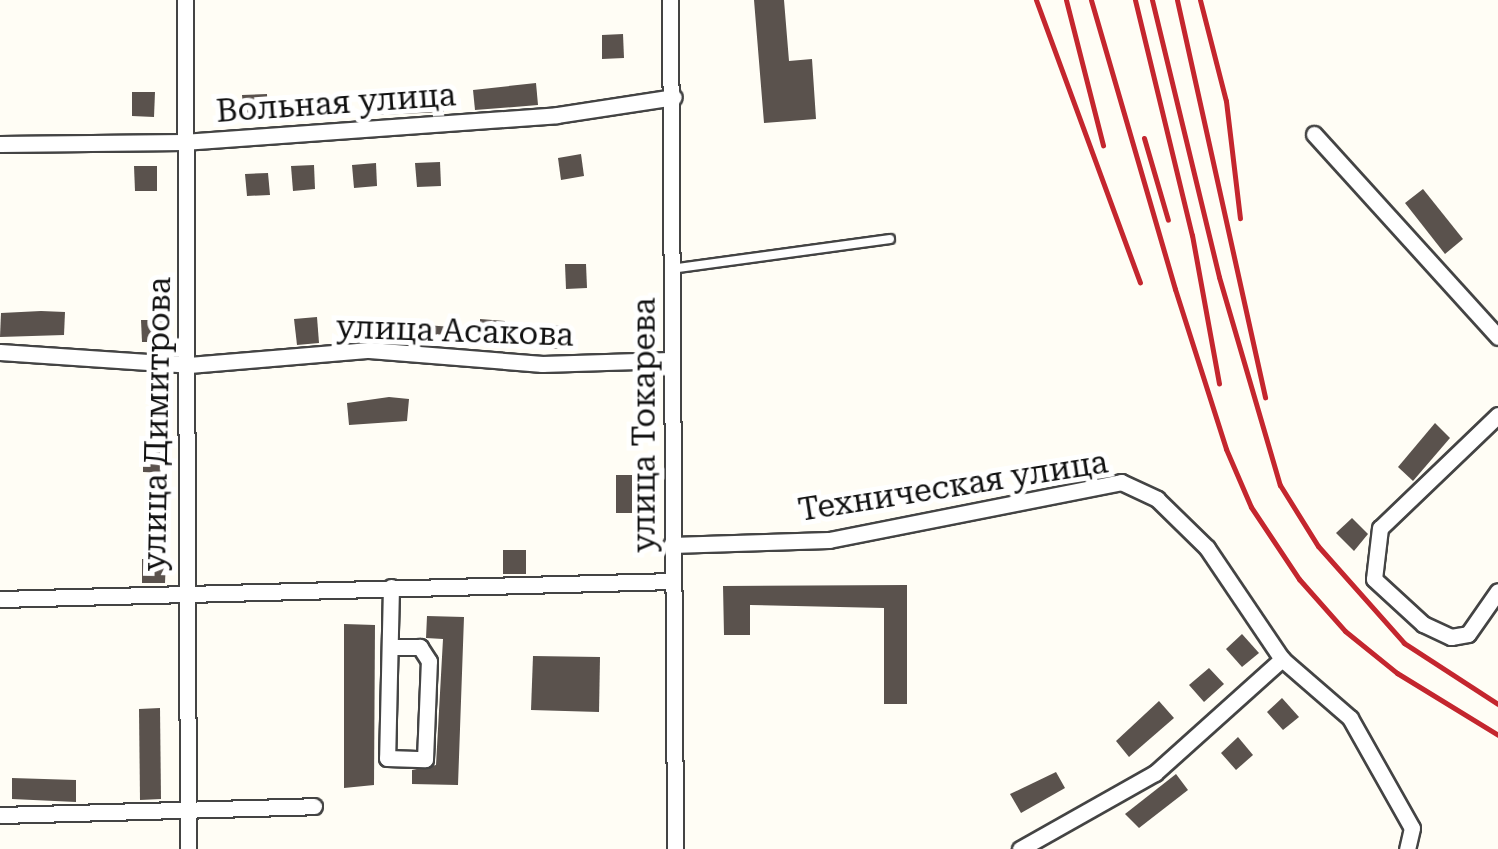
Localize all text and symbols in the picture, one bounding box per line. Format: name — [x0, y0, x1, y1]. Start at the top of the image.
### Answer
street label: Вольная улица — [215, 75, 457, 131]
street label: улица Димитрова — [135, 277, 179, 571]
street label: улица Токарева — [625, 297, 663, 553]
street label: улица Асакова — [336, 308, 574, 354]
street label: Техническая улица — [795, 443, 1111, 529]

